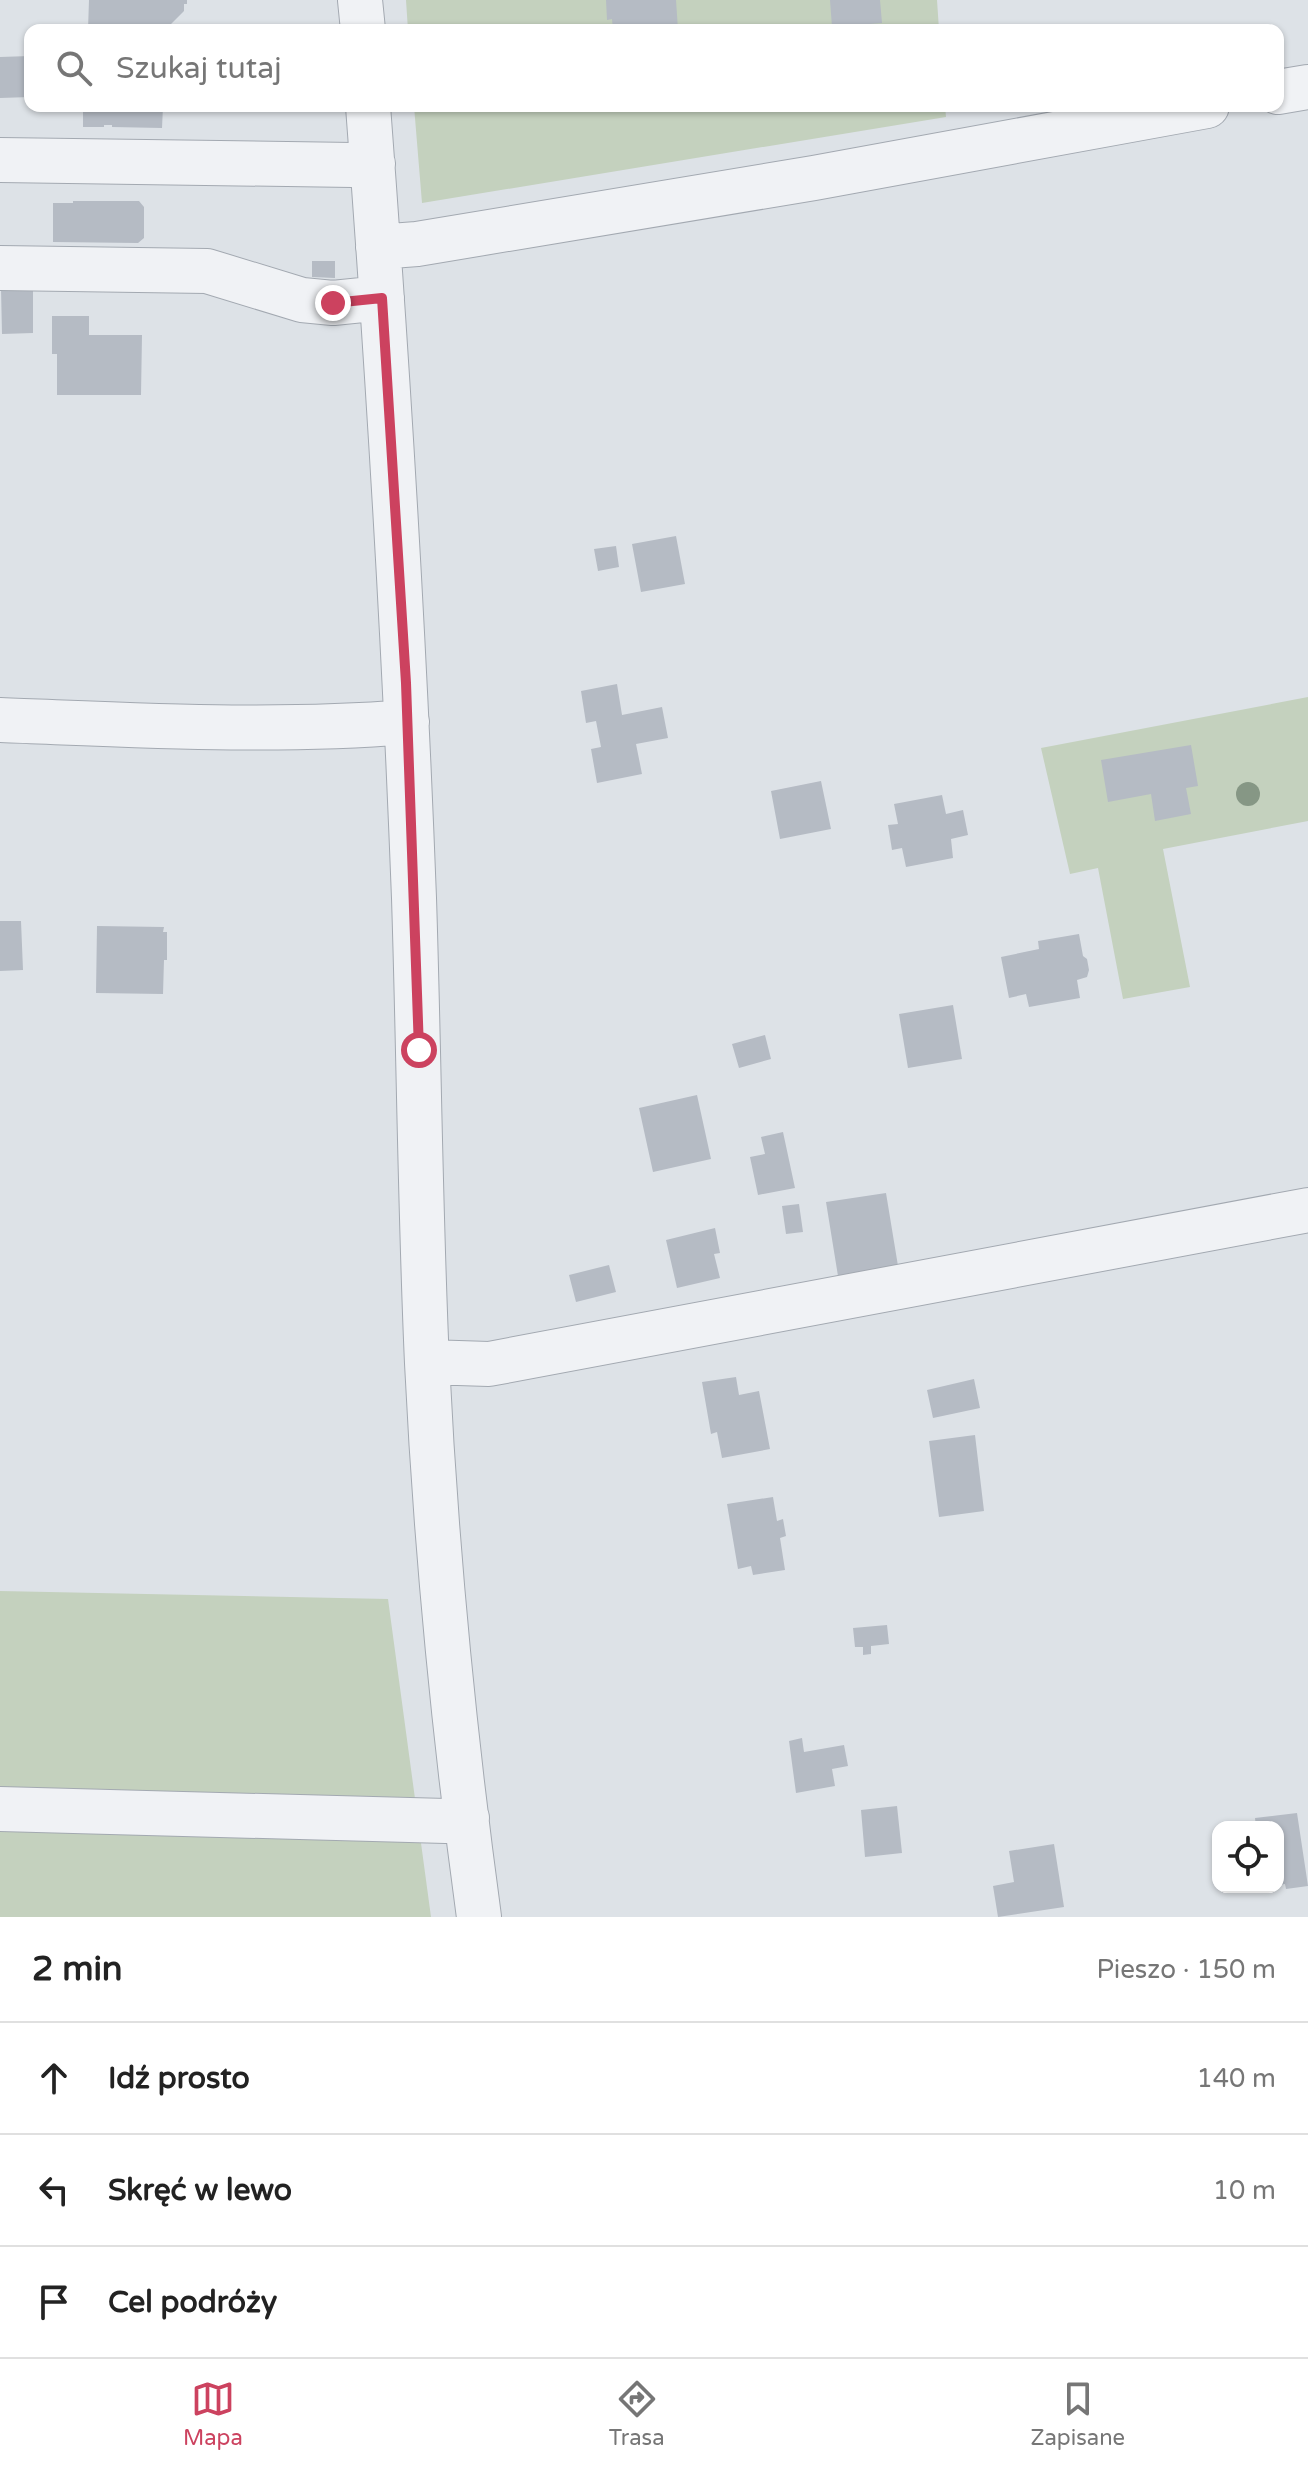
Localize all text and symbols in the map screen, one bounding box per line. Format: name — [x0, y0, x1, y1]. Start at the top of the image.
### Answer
search box — [24, 24, 1284, 112]
icon: search — [52, 46, 96, 90]
text: Szukaj tutaj — [116, 50, 282, 87]
route end — [315, 285, 351, 321]
route start — [401, 1032, 437, 1068]
map controls — [1212, 1821, 1284, 1893]
button: locate — [1212, 1821, 1284, 1893]
text: 2 min — [32, 1949, 123, 1990]
text: Pieszo · 150 m — [1096, 1954, 1276, 1985]
icon: ahead — [32, 2056, 76, 2100]
text: Idź prosto — [108, 2060, 250, 2097]
text: 140 m — [1196, 2063, 1276, 2094]
icon: left — [32, 2168, 76, 2212]
text: Skręć w lewo — [108, 2172, 292, 2209]
text: 10 m — [1213, 2175, 1276, 2206]
icon: arrive — [32, 2280, 76, 2324]
text: Cel podróży — [108, 2284, 277, 2321]
tab: Mapa — [183, 2377, 243, 2451]
tab: Trasa — [609, 2377, 665, 2451]
tab: Zapisane — [1030, 2377, 1125, 2451]

